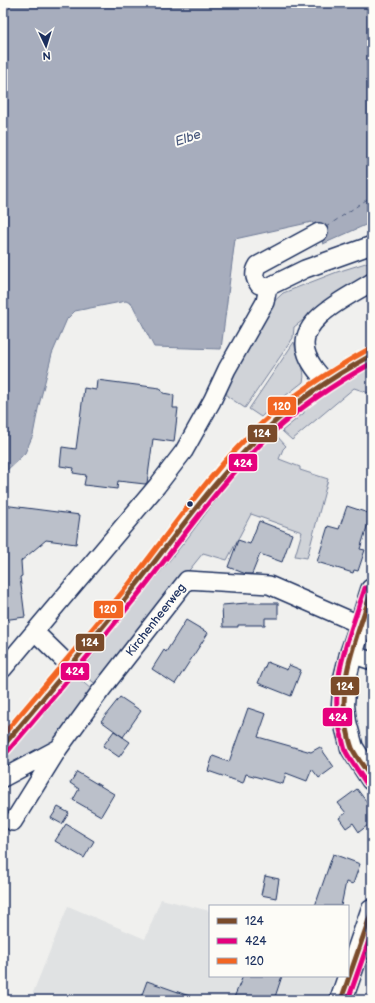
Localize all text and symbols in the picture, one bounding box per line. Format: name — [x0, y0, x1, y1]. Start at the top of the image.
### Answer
north arrow — [26, 26, 66, 66]
text: N — [42, 49, 51, 62]
water label: Elbe — [173, 126, 203, 150]
line badge: 120 — [267, 396, 297, 416]
text: 120 — [273, 400, 291, 413]
line badge: 124 — [247, 424, 278, 443]
text: 124 — [253, 427, 271, 440]
line badge: 424 — [228, 453, 258, 472]
text: 424 — [233, 457, 253, 470]
unlabelled marker — [185, 499, 195, 509]
street label: Kirchenheerweg — [123, 580, 189, 660]
line badge: 120 — [93, 600, 124, 619]
text: 120 — [99, 603, 117, 616]
line badge: 124 — [75, 633, 105, 652]
text: 124 — [81, 636, 99, 649]
line badge: 424 — [60, 662, 90, 681]
text: 424 — [65, 665, 85, 678]
line badge: 124 — [330, 676, 360, 696]
text: 124 — [336, 680, 354, 693]
line badge: 424 — [322, 707, 353, 727]
text: 424 — [328, 711, 348, 724]
legend — [209, 905, 349, 977]
text: 124 — [245, 914, 265, 929]
text: 424 — [245, 934, 267, 949]
text: 120 — [245, 954, 264, 969]

